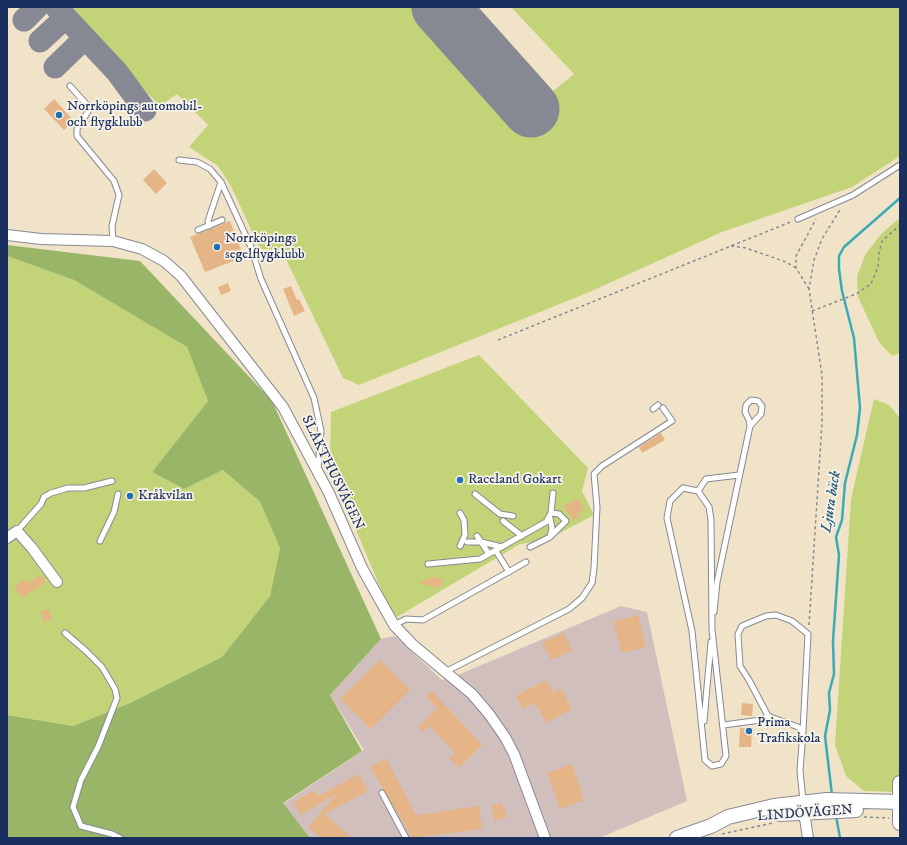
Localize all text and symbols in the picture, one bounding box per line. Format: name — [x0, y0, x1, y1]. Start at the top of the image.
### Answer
place label: Norrköpings automobil- och flygklubb — [67, 99, 203, 132]
marker: Norrköpings automobil- och flygklubb — [54, 110, 64, 120]
place label: Norrköpings segelflygklubb — [225, 231, 305, 264]
marker: Norrköpings segelflygklubb — [212, 242, 222, 252]
street label: SLAKTHUSVÄGEN — [297, 413, 367, 533]
water label: Ljura bäck — [818, 470, 846, 534]
place label: Raceland Gokart — [468, 472, 562, 488]
marker: Raceland Gokart — [455, 475, 465, 485]
place label: Kråkvilan — [138, 488, 193, 504]
marker: Kråkvilan — [125, 491, 135, 501]
place label: Prima Trafikskola — [757, 715, 821, 748]
marker: Prima Trafikskola — [744, 726, 754, 736]
street label: LINDÖVÄGEN — [757, 802, 853, 826]

